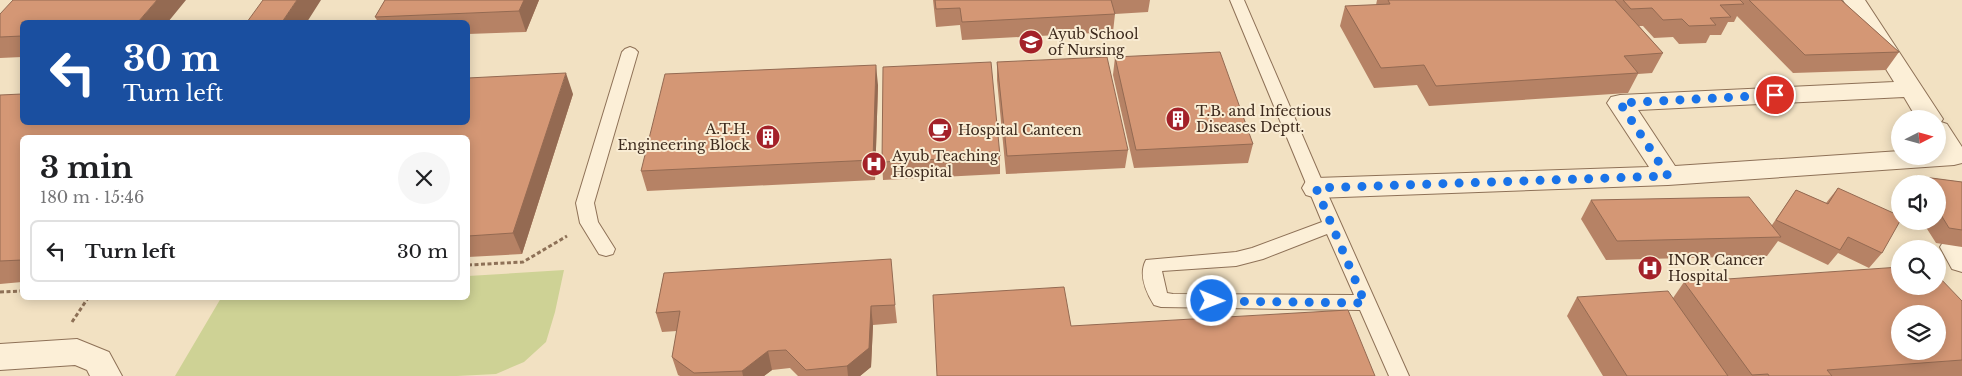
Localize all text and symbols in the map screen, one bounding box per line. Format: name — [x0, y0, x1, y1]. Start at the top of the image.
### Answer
place label: Ayub School of Nursing — [1047, 25, 1139, 59]
school or university icon: Ayub School of Nursing — [1018, 29, 1044, 55]
text: 30 m — [123, 37, 220, 80]
icon: left — [40, 40, 105, 105]
pin — [1754, 74, 1796, 116]
text: Turn left — [123, 80, 223, 107]
icon: arrive — [1761, 81, 1789, 109]
place label: T.B. and Infectious Diseases Deptt. — [1196, 102, 1331, 136]
building icon: T.B. and Infectious Diseases Deptt. — [1165, 106, 1191, 132]
north arrow — [1891, 110, 1946, 165]
map controls — [1891, 110, 1946, 360]
cafe icon: Hospital Canteen — [927, 117, 953, 143]
place label: A.T.H. Engineering Block — [617, 120, 750, 154]
place label: Hospital Canteen — [958, 121, 1082, 139]
building icon: A.T.H. Engineering Block — [755, 124, 781, 150]
place label: Ayub Teaching Hospital — [891, 147, 999, 181]
text: 3 min — [40, 149, 133, 186]
hospital icon: Ayub Teaching Hospital — [861, 151, 887, 177]
button: close — [398, 152, 450, 204]
button: sound — [1891, 175, 1946, 230]
text: 180 m · 15:46 — [40, 187, 144, 207]
icon: left — [42, 237, 70, 265]
text: Turn left — [85, 240, 176, 263]
text: 30 m — [397, 240, 448, 263]
button: search — [1891, 240, 1946, 295]
place label: INOR Cancer Hospital — [1668, 251, 1765, 285]
hospital icon: INOR Cancer Hospital — [1637, 255, 1663, 281]
position arrow — [1185, 274, 1237, 326]
button: layers — [1891, 305, 1946, 360]

